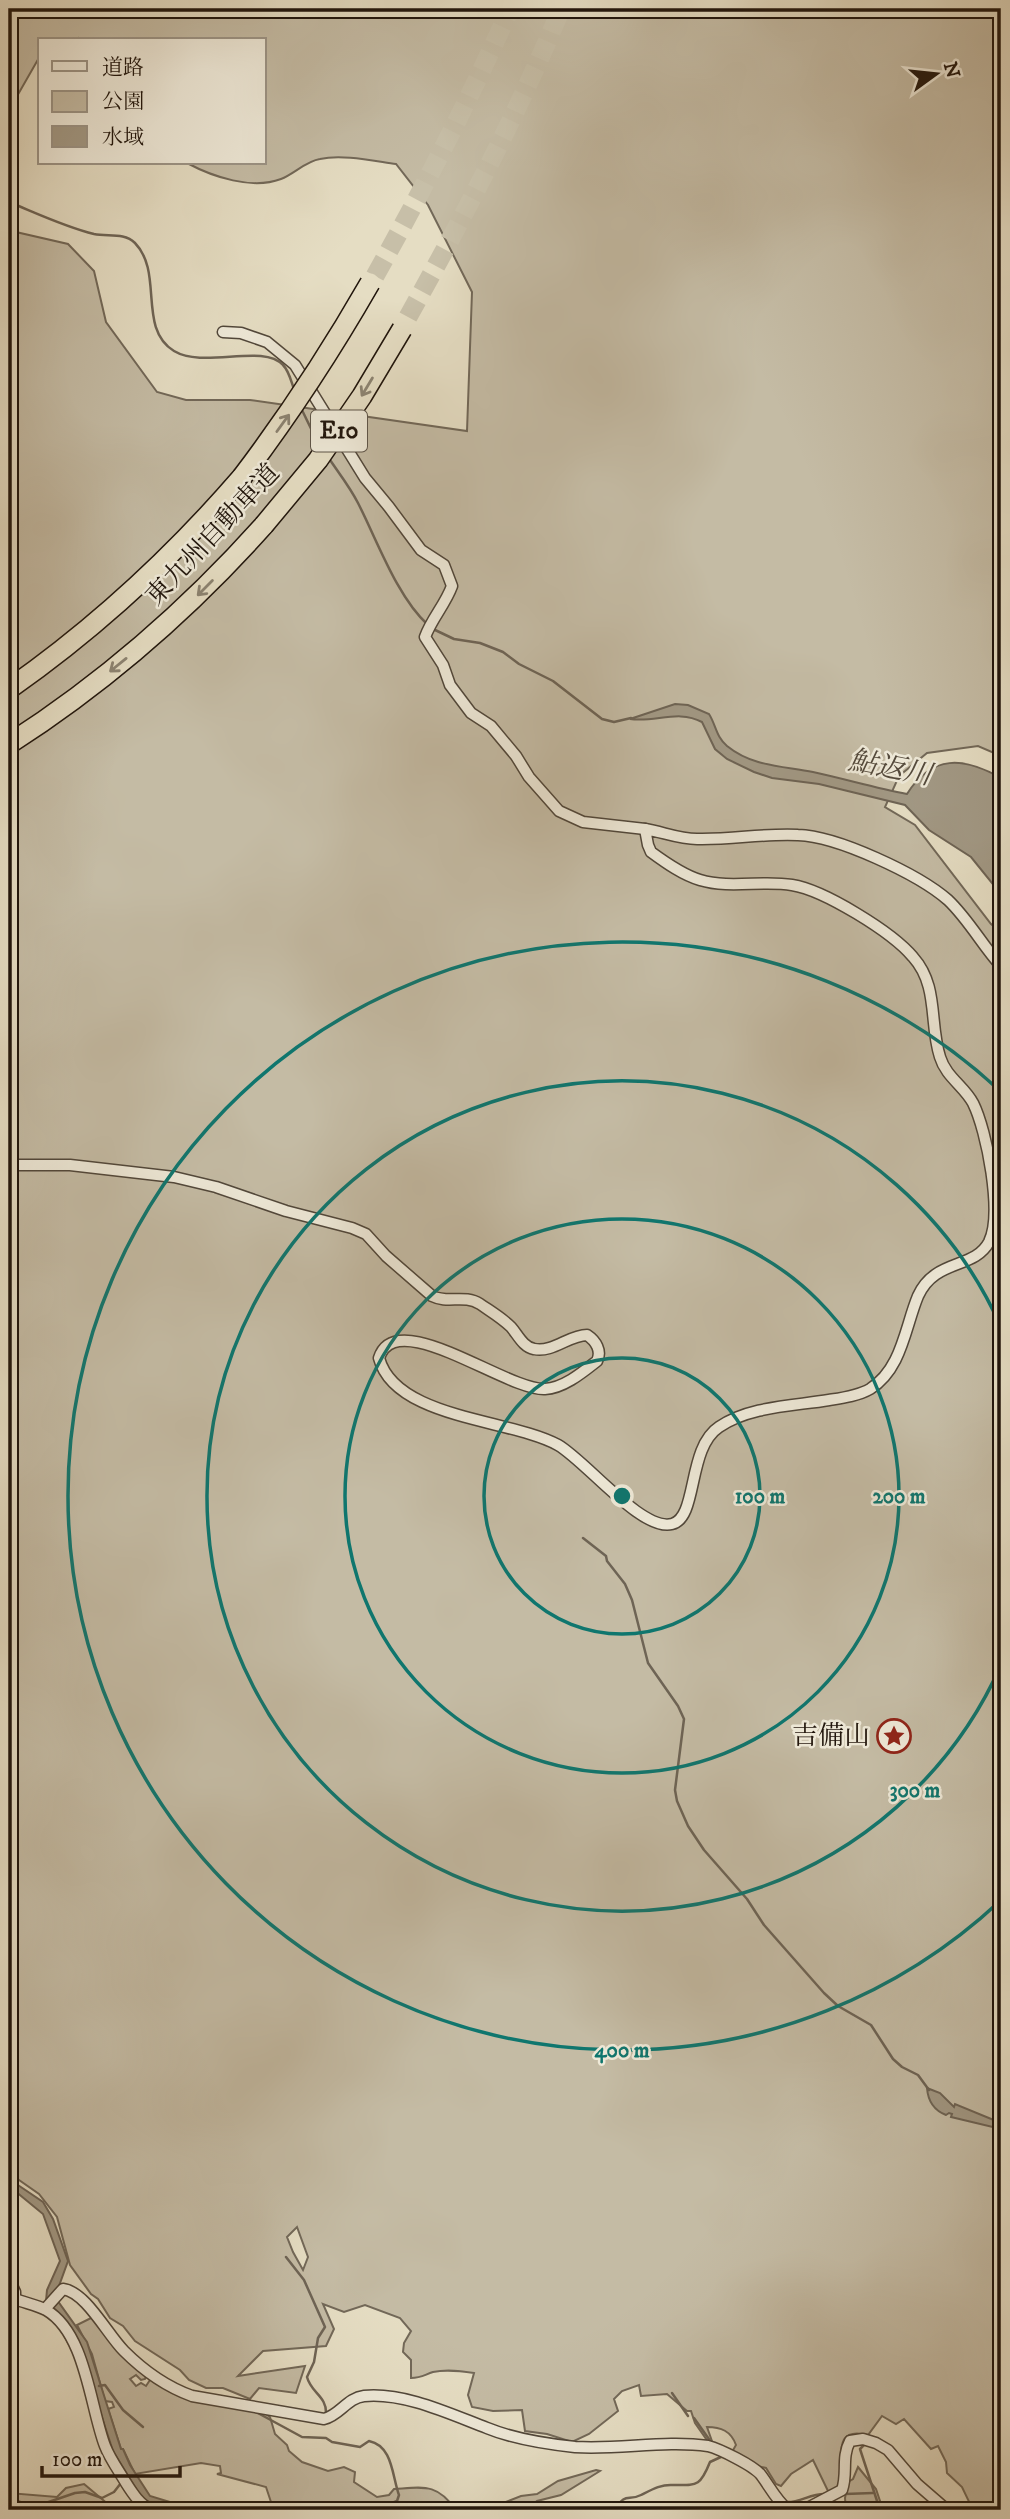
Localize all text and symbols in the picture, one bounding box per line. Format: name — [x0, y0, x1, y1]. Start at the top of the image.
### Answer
legend — [38, 38, 266, 164]
north arrow — [902, 38, 972, 108]
text: 道路 — [102, 55, 144, 81]
text: N — [938, 59, 964, 81]
text: 公園 — [102, 89, 144, 115]
text: 水域 — [102, 125, 144, 151]
one-way arrow — [360, 377, 374, 397]
road number: E10 — [311, 410, 367, 452]
one-way arrow — [276, 414, 290, 433]
street label: 東九州自動車道 — [139, 457, 287, 613]
one-way arrow — [197, 579, 214, 596]
one-way arrow — [109, 658, 128, 673]
water label: 鮎返川 — [845, 743, 938, 794]
centre of rings — [610, 1484, 634, 1508]
text: 100 m — [735, 1484, 785, 1510]
text: 200 m — [872, 1484, 926, 1510]
place icon: 吉備山 — [875, 1717, 913, 1755]
place label: 吉備山 — [792, 1720, 870, 1753]
text: 300 m — [890, 1778, 941, 1804]
text: 400 m — [595, 2038, 650, 2064]
scale bar — [42, 2435, 180, 2479]
text: 100 m — [52, 2447, 103, 2473]

